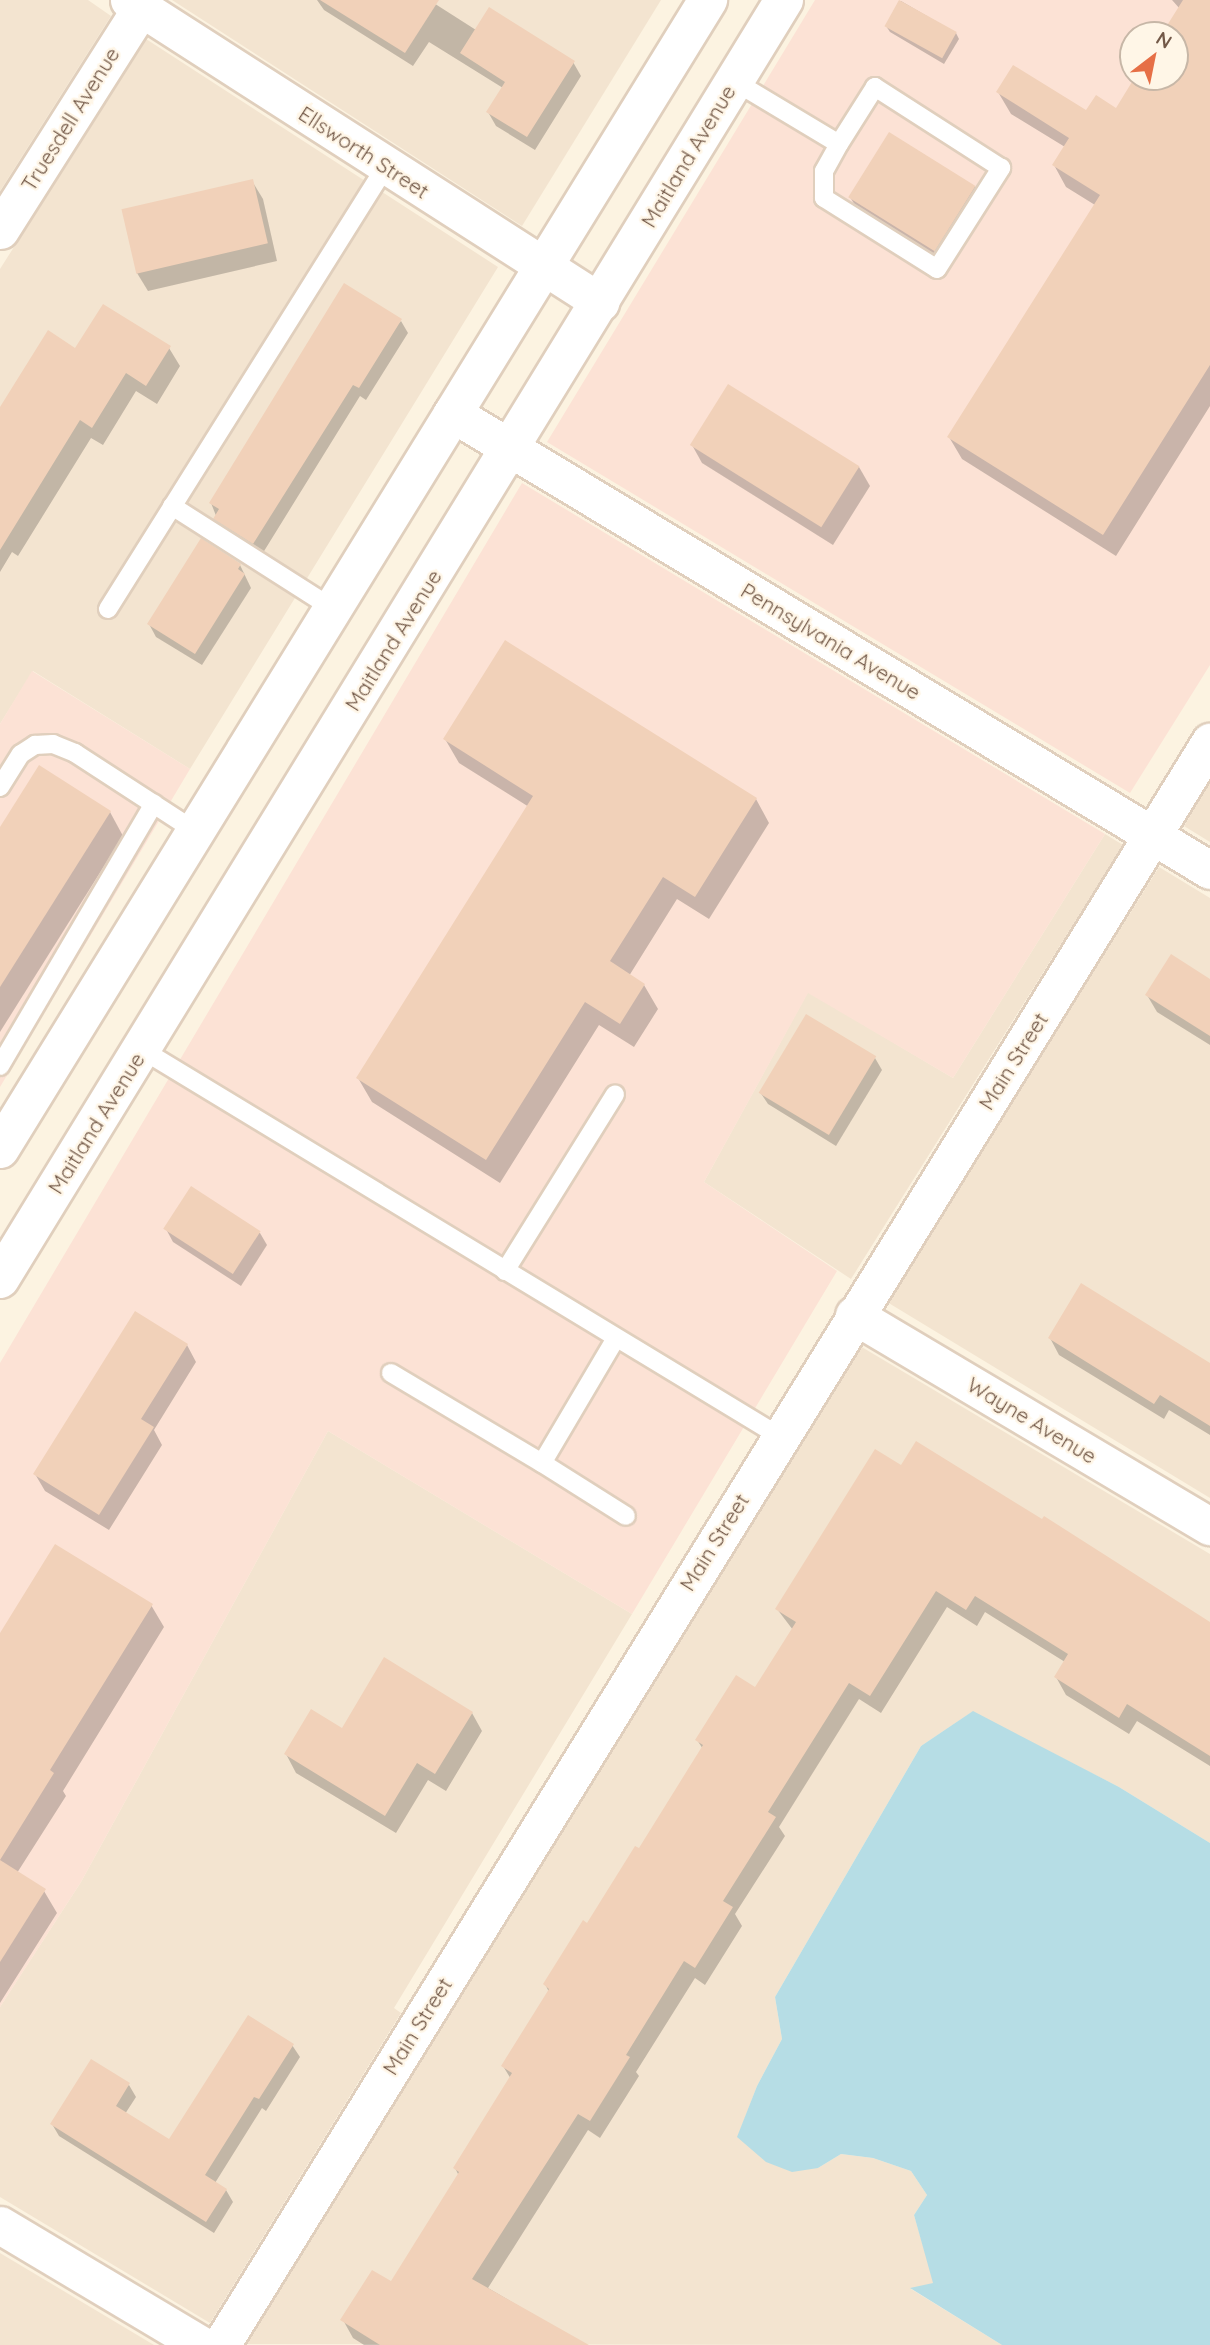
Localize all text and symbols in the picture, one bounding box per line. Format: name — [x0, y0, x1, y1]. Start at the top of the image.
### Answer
north arrow — [1119, 21, 1189, 91]
text: N — [1152, 26, 1176, 54]
street label: Truesdell Avenue — [16, 42, 124, 196]
street label: Maitland Avenue — [636, 80, 740, 232]
street label: Ellsworth Street — [294, 101, 434, 203]
street label: Maitland Avenue — [339, 565, 447, 715]
street label: Pennsylvania Avenue — [737, 577, 925, 705]
street label: Main Street — [973, 1008, 1053, 1114]
street label: Maitland Avenue — [42, 1048, 150, 1198]
street label: Wayne Avenue — [963, 1372, 1101, 1468]
street label: Main Street — [674, 1489, 754, 1595]
street label: Main Street — [377, 1973, 457, 2079]

